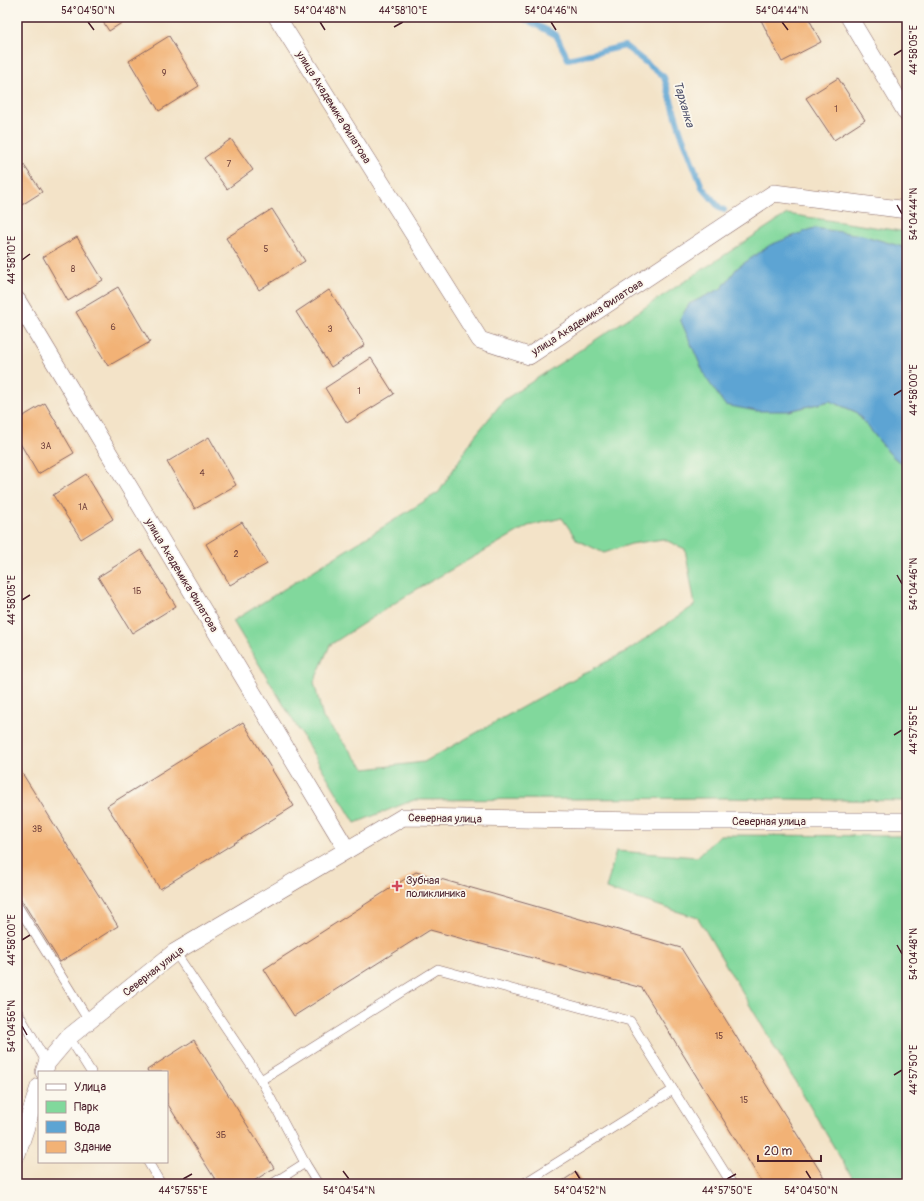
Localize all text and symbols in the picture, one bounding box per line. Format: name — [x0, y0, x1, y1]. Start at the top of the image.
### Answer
text: 54°04'50"N — [61, 5, 115, 17]
text: 54°04'48"N — [294, 5, 346, 17]
text: 44°58'10"E — [379, 5, 427, 17]
text: 54°04'46"N — [525, 5, 578, 17]
text: 54°04'44"N — [756, 5, 809, 17]
text: 44°58'05"E — [908, 25, 920, 75]
street label: улица Академика Филатова — [293, 48, 374, 166]
house number: 9 — [162, 68, 167, 79]
water label: Тарханка — [670, 79, 698, 130]
house number: 1 — [834, 104, 838, 115]
house number: 7 — [227, 159, 232, 170]
text: 54°04'44"N — [908, 187, 920, 240]
text: 44°58'10"E — [6, 236, 18, 284]
house number: 5 — [264, 244, 269, 255]
house number: 8 — [71, 264, 76, 275]
street label: улица Академика Филатова — [528, 277, 645, 359]
house number: 6 — [110, 322, 116, 333]
house number: 3 — [327, 324, 333, 335]
text: 44°58'00"E — [908, 364, 920, 416]
house number: 1 — [357, 386, 361, 397]
house number: 3А — [41, 441, 52, 452]
house number: 4 — [199, 468, 205, 479]
house number: 1А — [78, 502, 88, 513]
street label: улица Академика Филатова — [142, 515, 221, 634]
house number: 2 — [233, 549, 239, 560]
text: 54°04'46"N — [908, 557, 920, 610]
text: 44°58'05"E — [6, 575, 18, 625]
house number: 1Б — [133, 586, 141, 597]
text: 44°57'55"E — [908, 706, 920, 754]
street label: Северная улица — [408, 811, 482, 826]
street label: Северная улица — [732, 815, 806, 828]
house number: 3В — [32, 824, 42, 835]
place label: Зубная поликлиника — [406, 874, 466, 900]
marker: Зубная поликлиника — [391, 880, 403, 892]
text: 44°58'00"E — [6, 914, 18, 966]
text: 54°04'48"N — [908, 928, 920, 980]
street label: Северная улица — [120, 944, 186, 999]
text: 54°04'56"N — [6, 1000, 18, 1052]
house number: 15 — [715, 1031, 723, 1042]
text: 44°57'50"E — [908, 1045, 920, 1095]
legend — [38, 1071, 168, 1163]
text: Улица — [74, 1080, 106, 1095]
house number: 15 — [740, 1095, 748, 1106]
text: Парк — [74, 1100, 99, 1115]
text: Вода — [74, 1120, 100, 1135]
house number: 3Б — [216, 1130, 226, 1141]
scale bar — [758, 1137, 821, 1163]
text: Здание — [74, 1140, 111, 1155]
text: 20 m — [764, 1144, 793, 1159]
text: 44°57'55"E — [159, 1185, 207, 1197]
text: 54°04'54"N — [323, 1185, 375, 1197]
text: 54°04'52"N — [554, 1185, 606, 1197]
text: 44°57'50"E — [702, 1185, 752, 1197]
text: 54°04'50"N — [784, 1185, 838, 1197]

